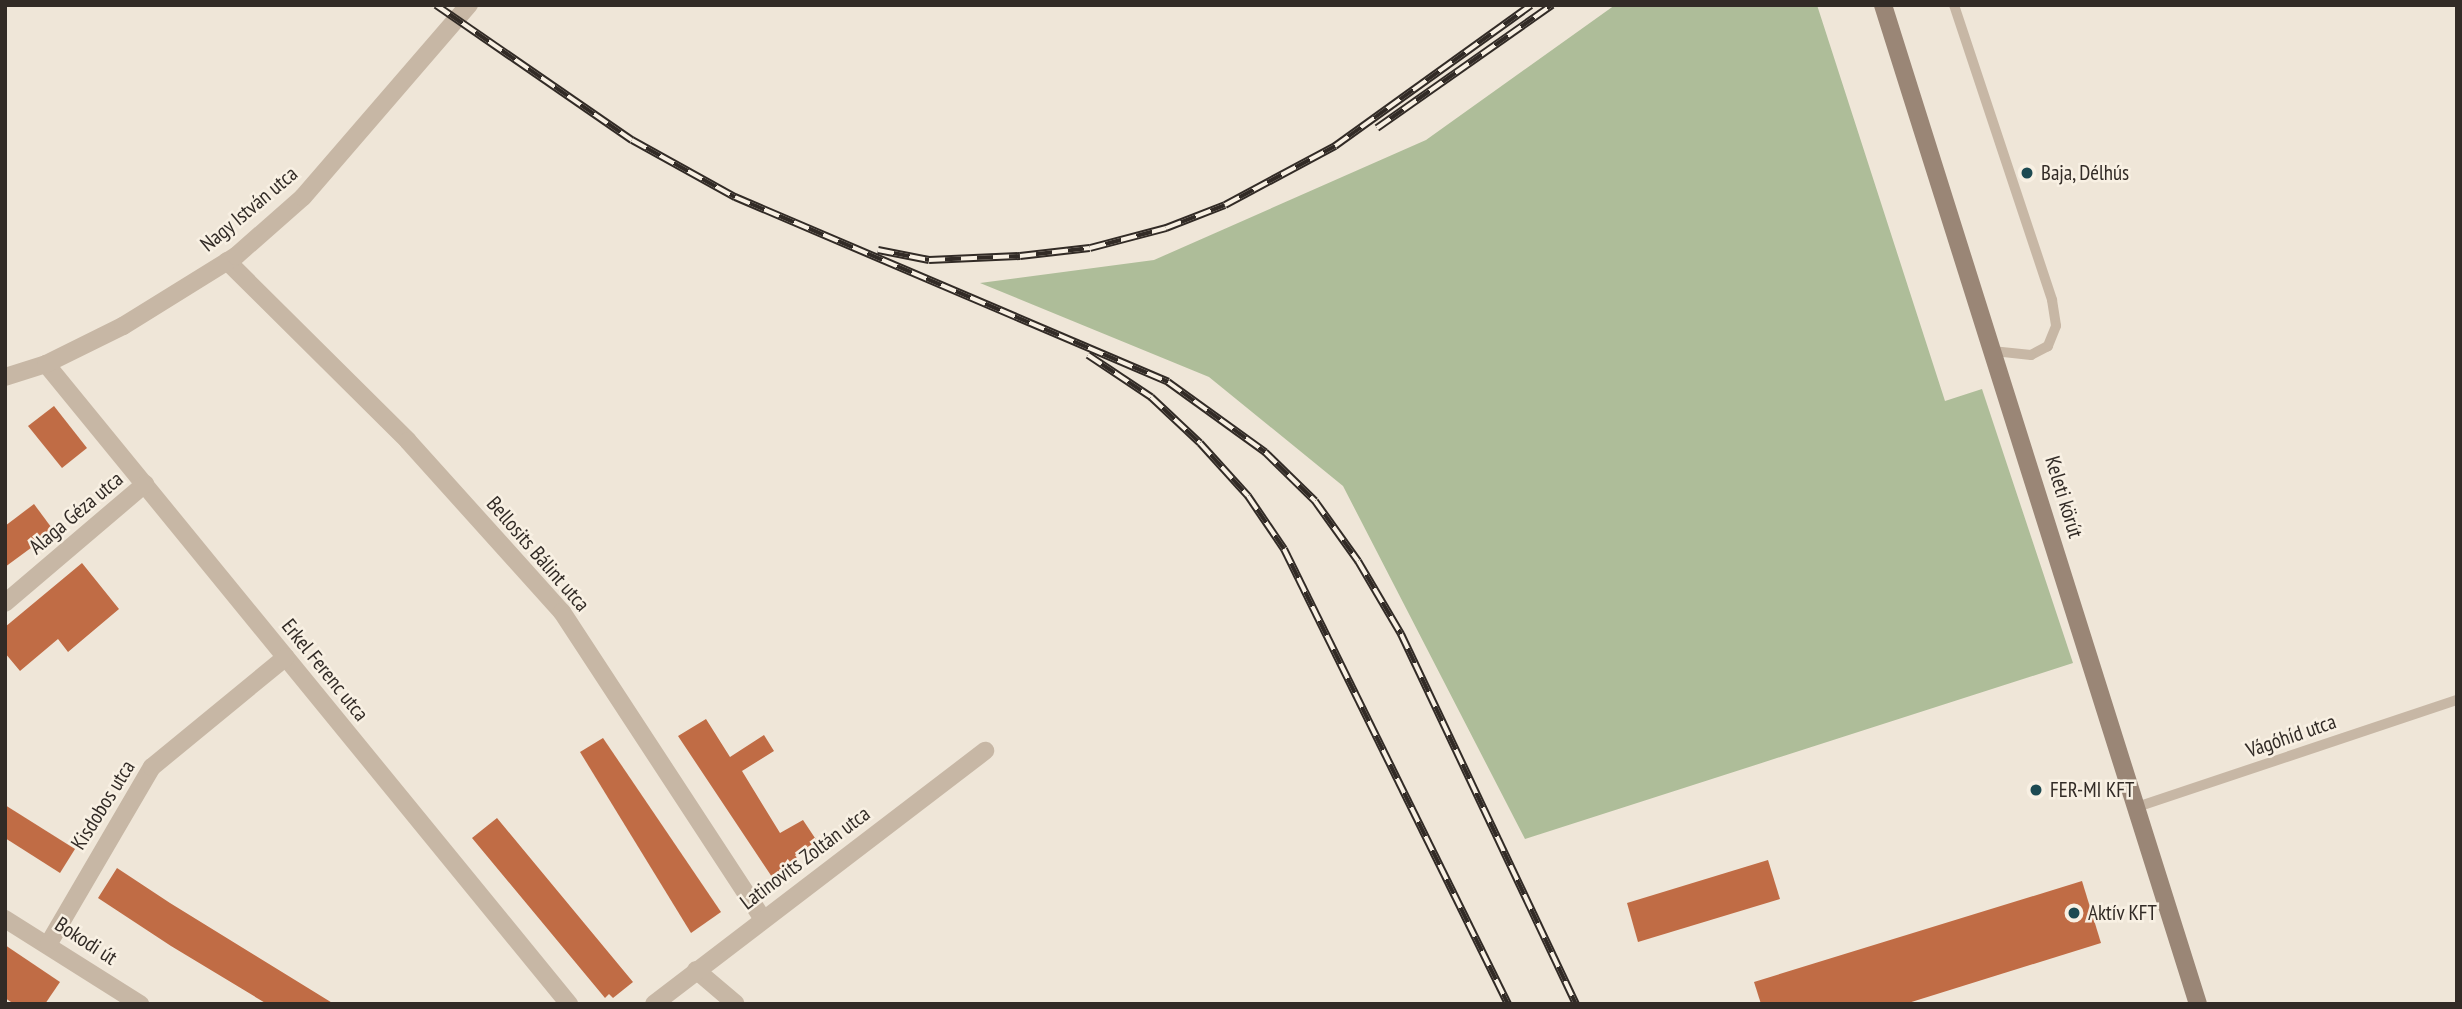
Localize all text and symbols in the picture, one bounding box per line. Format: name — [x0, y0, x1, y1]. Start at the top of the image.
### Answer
place label: Baja, Délhús — [2041, 160, 2131, 186]
street label: Nagy István utca — [195, 161, 303, 257]
marker: Baja, Délhús — [2019, 165, 2035, 181]
street label: Keleti körút — [2040, 453, 2088, 541]
street label: Alaga Géza utca — [24, 466, 128, 560]
street label: Bellosits Bálint utca — [481, 491, 595, 617]
street label: Erkel Ferenc utca — [276, 614, 374, 726]
street label: Vágóhíd utca — [2243, 709, 2339, 763]
street label: Kisdobos utca — [66, 756, 140, 854]
place label: FER-MI KFT — [2050, 777, 2134, 803]
marker: FER-MI KFT — [2028, 782, 2044, 798]
street label: Latinovits Zoltán utca — [735, 801, 875, 915]
place label: Aktív KFT — [2088, 900, 2157, 926]
marker: Aktív KFT — [2066, 905, 2082, 921]
street label: Bokodi út — [50, 912, 122, 970]

